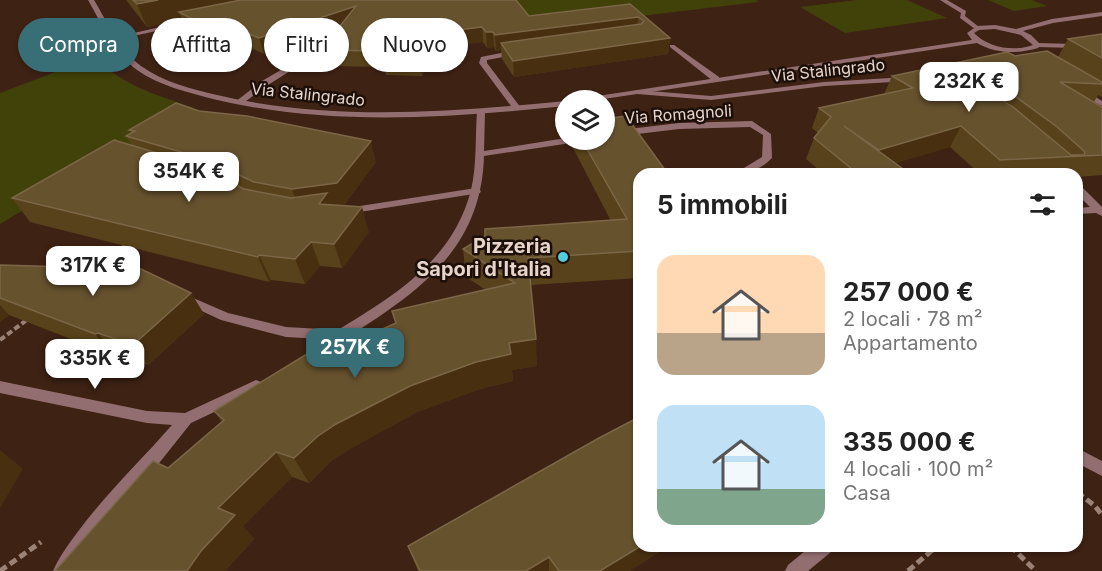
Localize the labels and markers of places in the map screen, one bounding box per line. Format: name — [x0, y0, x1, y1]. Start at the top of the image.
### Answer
pin: 232K € — [920, 62, 1018, 113]
pin: 354K € — [140, 152, 238, 203]
place label: Pizzeria Sapori d'Italia — [416, 234, 551, 281]
pin: 317K € — [44, 246, 142, 297]
marker: Pizzeria Sapori d'Italia — [556, 250, 570, 264]
pin: 257K € — [306, 328, 404, 379]
pin: 335K € — [46, 339, 144, 390]

